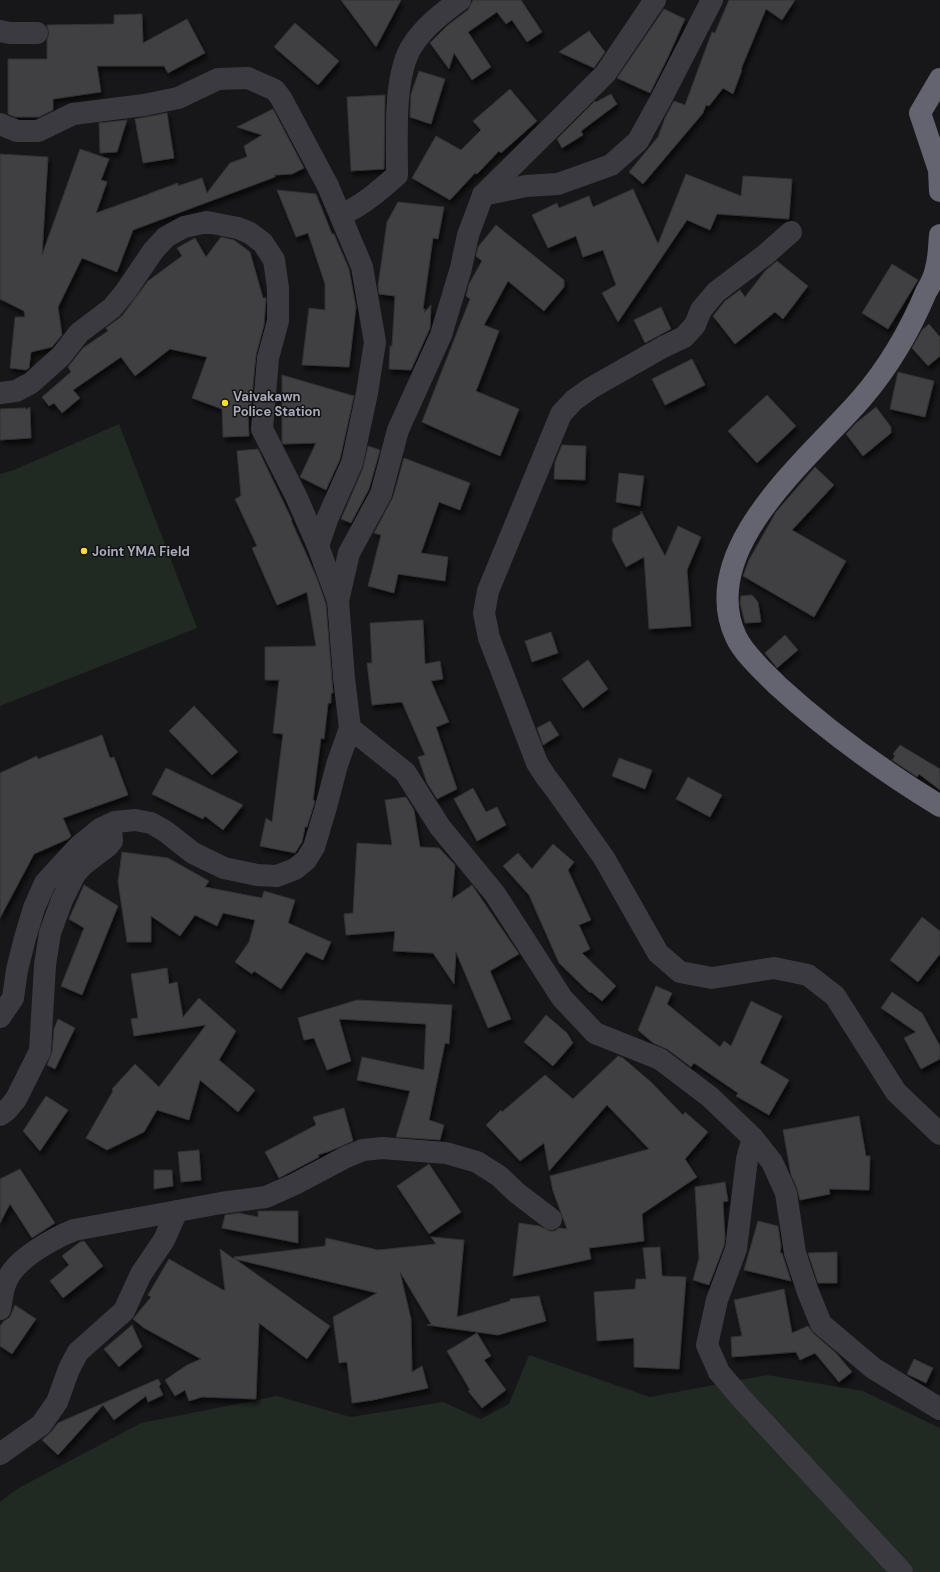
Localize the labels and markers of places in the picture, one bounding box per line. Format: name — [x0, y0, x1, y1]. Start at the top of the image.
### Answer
place label: Vaivakawn Police Station — [233, 388, 321, 420]
marker: Vaivakawn Police Station — [220, 398, 230, 408]
place label: Joint YMA Field — [92, 543, 190, 560]
marker: Joint YMA Field — [79, 546, 89, 556]

